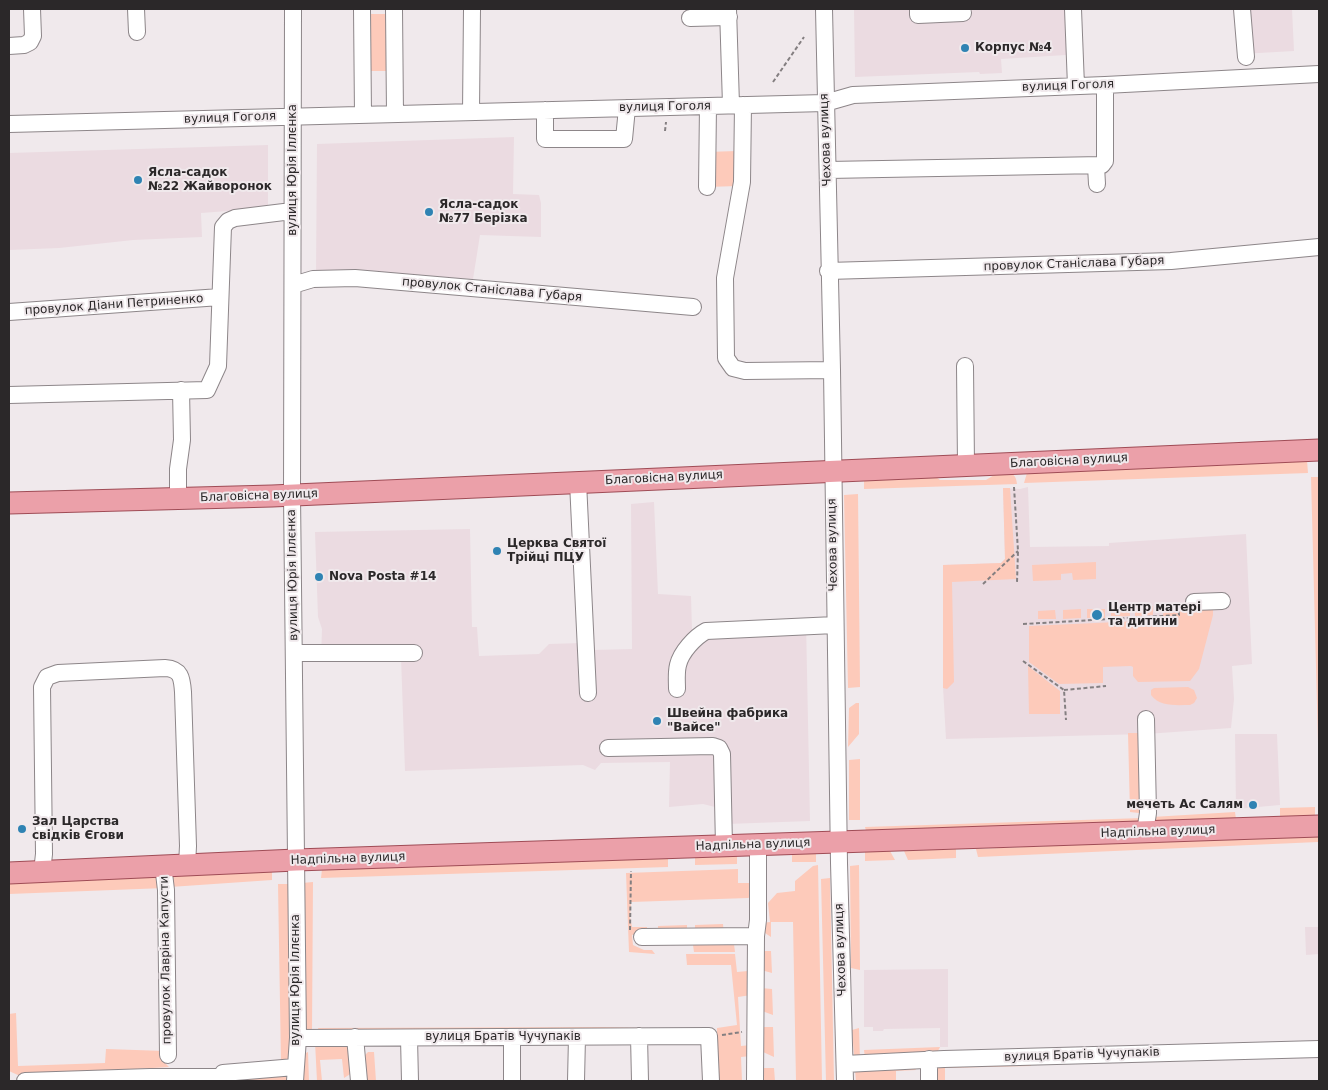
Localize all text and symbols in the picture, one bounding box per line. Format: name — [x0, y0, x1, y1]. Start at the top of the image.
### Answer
place label: Корпус №4 — [975, 41, 1052, 55]
marker: Корпус №4 — [959, 42, 971, 54]
street label: вулиця Гоголя — [1022, 77, 1114, 95]
street label: Чехова вулиця — [817, 93, 835, 187]
street label: вулиця Гоголя — [619, 99, 711, 115]
street label: вулиця Юрія Іллєнка — [286, 104, 300, 236]
street label: вулиця Гоголя — [184, 109, 276, 127]
place label: Ясла-садок №22 Жайворонок — [148, 166, 272, 194]
marker: Ясла-садок №22 Жайворонок — [132, 174, 144, 186]
place label: Ясла-садок №77 Берізка — [439, 198, 528, 226]
marker: Ясла-садок №77 Берізка — [423, 206, 435, 218]
street label: провулок Станіслава Губаря — [983, 254, 1165, 274]
street label: провулок Станіслава Губаря — [401, 275, 583, 305]
street label: провулок Діани Петриненко — [24, 292, 204, 318]
street label: Благовісна вулиця — [1010, 451, 1128, 471]
street label: Благовісна вулиця — [605, 468, 723, 488]
street label: Благовісна вулиця — [200, 487, 318, 505]
street label: Чехова вулиця — [825, 498, 841, 592]
street label: вулиця Юрія Іллєнка — [285, 509, 301, 641]
place label: Церква Святої Трійці ПЦУ — [507, 537, 606, 565]
marker: Церква Святої Трійці ПЦУ — [491, 545, 503, 557]
place label: Nova Posta #14 — [329, 570, 436, 584]
marker: Nova Posta #14 — [313, 571, 325, 583]
place label: Центр матері та дитини — [1108, 601, 1201, 629]
marker: Центр матері та дитини — [1090, 608, 1104, 622]
place label: Швейна фабрика "Вайсе" — [667, 707, 788, 735]
marker: Швейна фабрика "Вайсе" — [651, 715, 663, 727]
place label: мечеть Ас Салям — [1126, 798, 1243, 812]
marker: мечеть Ас Салям — [1247, 799, 1259, 811]
place label: Зал Царства свідків Єгови — [32, 815, 124, 843]
marker: Зал Царства свідків Єгови — [16, 823, 28, 835]
street label: Надпільна вулиця — [1100, 823, 1216, 841]
street label: Надпільна вулиця — [695, 836, 811, 854]
street label: Надпільна вулиця — [290, 850, 406, 868]
street label: провулок Лавріна Капусти — [157, 876, 175, 1044]
street label: Чехова вулиця — [832, 903, 850, 997]
street label: вулиця Юрія Іллєнка — [289, 914, 303, 1046]
street label: вулиця Братів Чучупаків — [425, 1030, 581, 1044]
street label: вулиця Братів Чучупаків — [1004, 1045, 1160, 1065]

